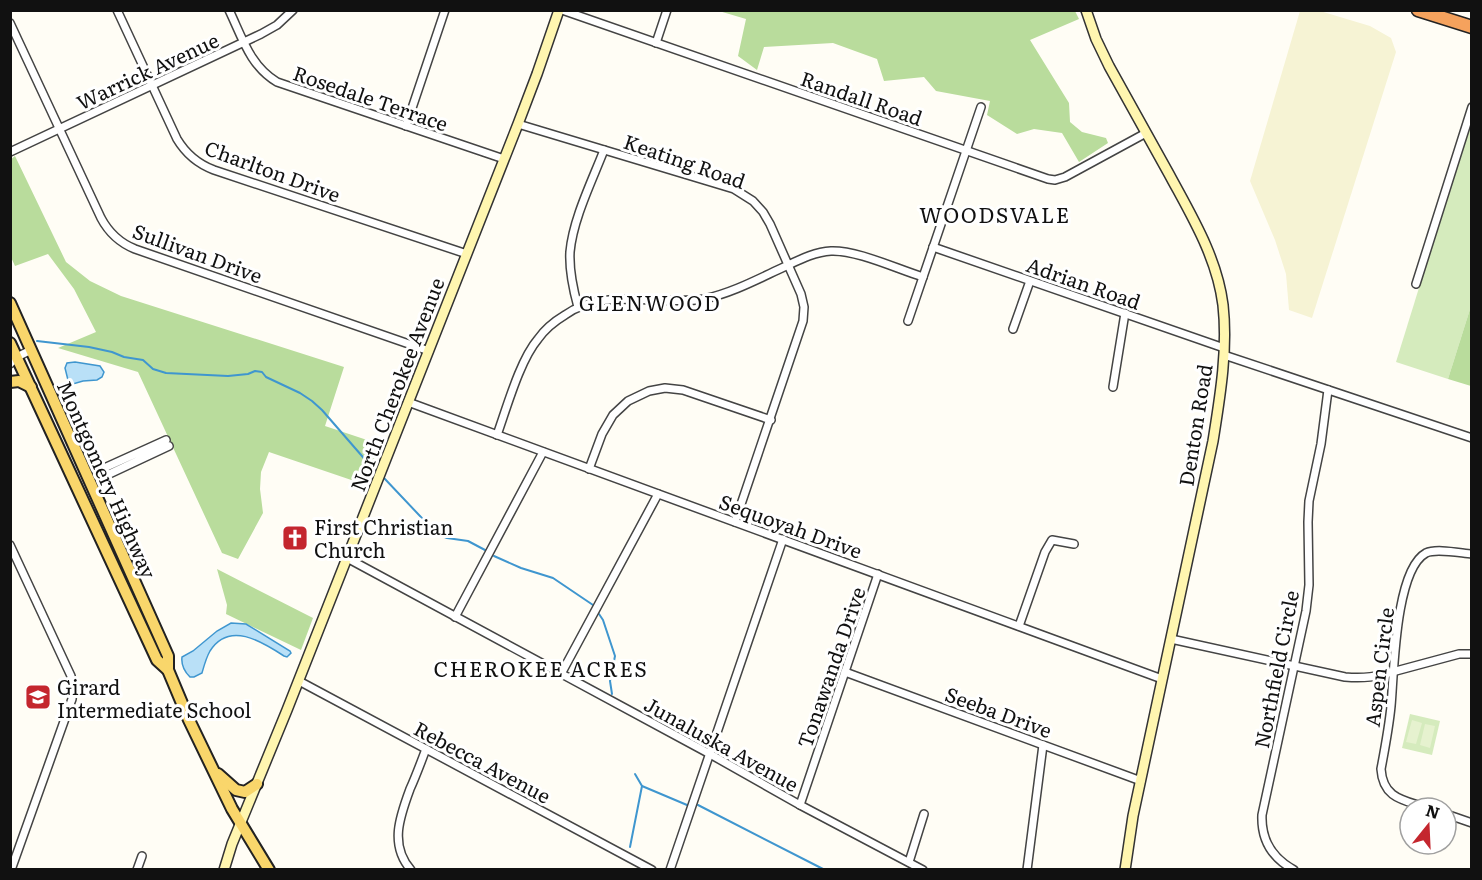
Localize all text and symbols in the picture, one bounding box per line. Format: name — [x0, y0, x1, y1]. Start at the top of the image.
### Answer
street label: Warrick Avenue — [71, 24, 223, 116]
street label: Rosedale Terrace — [290, 56, 452, 138]
street label: Randall Road — [797, 62, 927, 132]
street label: Keating Road — [620, 125, 750, 195]
street label: Charlton Drive — [201, 132, 345, 208]
district label: WOODSVALE — [919, 198, 1071, 229]
street label: Sullivan Drive — [129, 215, 267, 289]
street label: Adrian Road — [1023, 248, 1145, 316]
street label: North Cherokee Avenue — [341, 273, 451, 495]
district label: GLENWOOD — [579, 286, 721, 317]
street label: Denton Road — [1170, 362, 1218, 488]
street label: Montgomery Highway — [51, 375, 165, 583]
street label: Sequoyah Drive — [715, 485, 867, 565]
place label: First Christian Church — [314, 511, 454, 564]
church icon: First Christian Church — [280, 523, 310, 553]
street label: Tonawanda Drive — [788, 582, 872, 752]
street label: Northfield Circle — [1245, 587, 1305, 751]
street label: Aspen Circle — [1356, 606, 1400, 728]
district label: CHEROKEE ACRES — [434, 652, 648, 683]
place label: Girard Intermediate School — [57, 671, 252, 724]
street label: Seeba Drive — [941, 678, 1057, 744]
school or university icon: Girard Intermediate School — [23, 682, 53, 712]
street label: Junaluska Avenue — [639, 688, 805, 798]
street label: Rebecca Avenue — [409, 712, 557, 810]
north arrow — [1398, 796, 1458, 856]
text: N — [1423, 797, 1443, 824]

